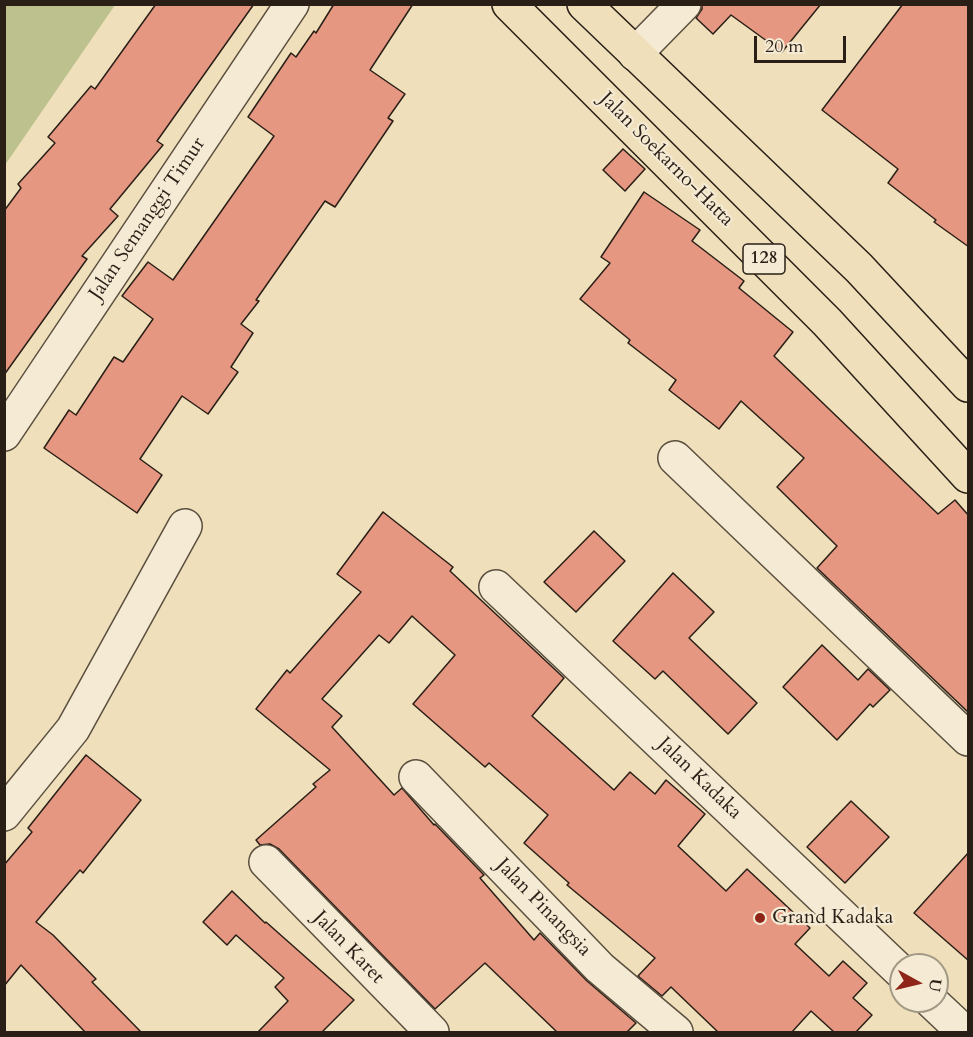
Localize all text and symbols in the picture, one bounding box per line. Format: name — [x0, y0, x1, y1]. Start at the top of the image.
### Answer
scale bar — [757, 24, 848, 62]
text: 20 m — [765, 34, 804, 59]
street label: Jalan Soekarno-Hatta — [594, 88, 738, 232]
street label: Jalan Semanggi Timur — [85, 133, 211, 305]
road number: 128 — [743, 244, 785, 274]
street label: Jalan Kadaka — [652, 733, 746, 825]
street label: Jalan Pinangsia — [490, 854, 596, 962]
place label: Grand Kadaka — [772, 906, 893, 930]
street label: Jalan Karet — [307, 907, 389, 989]
marker: Grand Kadaka — [753, 911, 767, 925]
north arrow — [889, 953, 949, 1013]
text: U — [923, 977, 947, 993]

